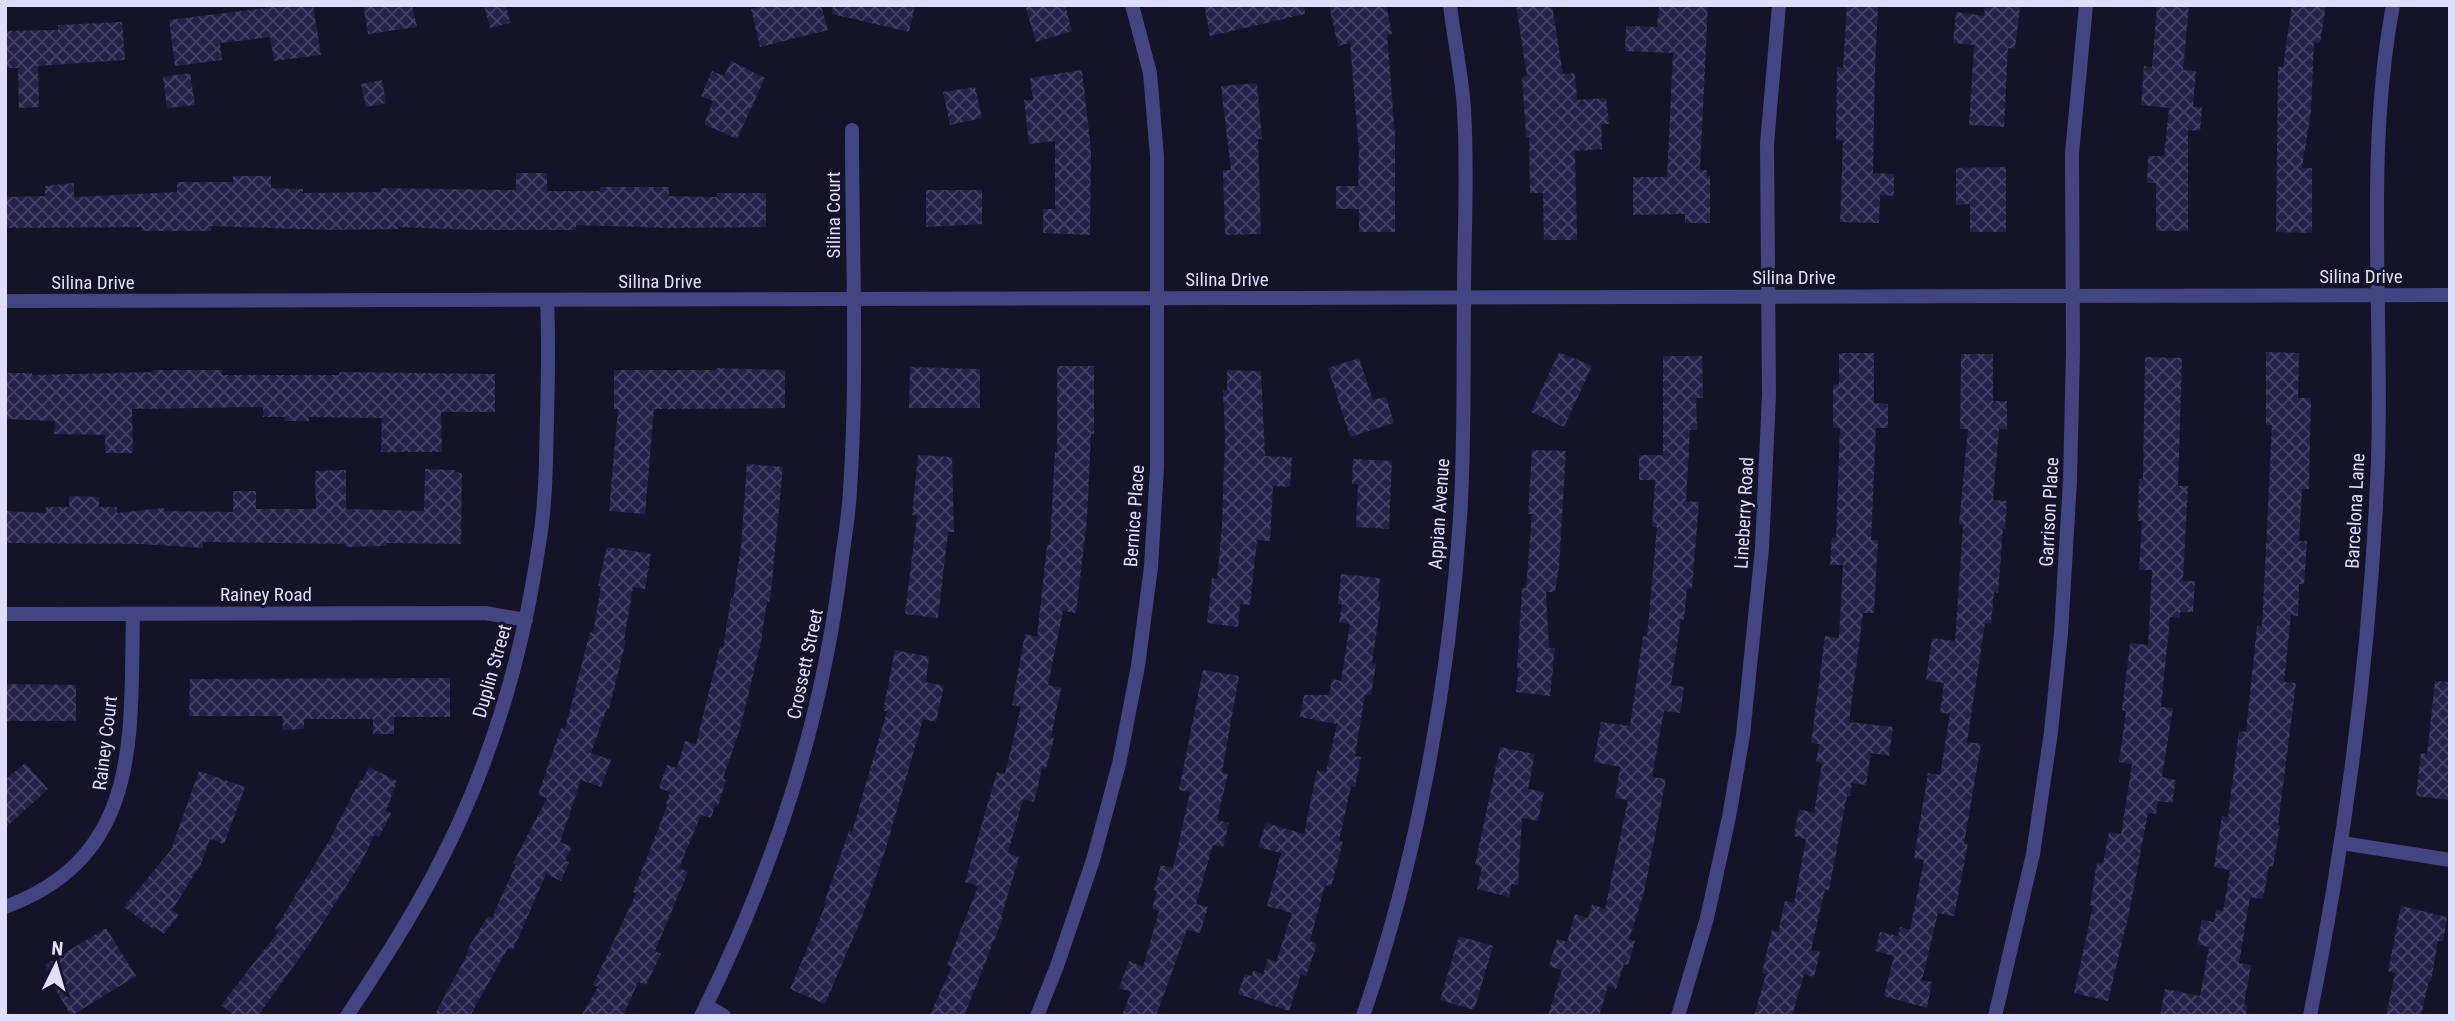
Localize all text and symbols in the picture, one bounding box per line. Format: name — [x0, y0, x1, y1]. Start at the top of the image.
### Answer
street label: Silina Court — [822, 172, 845, 258]
street label: Silina Drive — [2319, 265, 2403, 288]
street label: Silina Drive — [1752, 266, 1836, 289]
street label: Silina Drive — [1185, 268, 1269, 291]
street label: Silina Drive — [618, 270, 702, 293]
street label: Silina Drive — [51, 271, 135, 294]
street label: Barcelona Lane — [2340, 453, 2370, 569]
street label: Lineberry Road — [1730, 456, 1758, 570]
street label: Garrison Place — [2035, 457, 2063, 567]
street label: Appian Avenue — [1424, 458, 1454, 570]
street label: Bernice Place — [1119, 464, 1149, 568]
street label: Rainey Road — [220, 583, 312, 606]
street label: Crossett Street — [782, 607, 828, 721]
street label: Duplin Street — [468, 622, 516, 720]
street label: Rainey Court — [88, 694, 122, 792]
north arrow — [21, 930, 91, 1000]
text: N — [51, 937, 64, 961]

